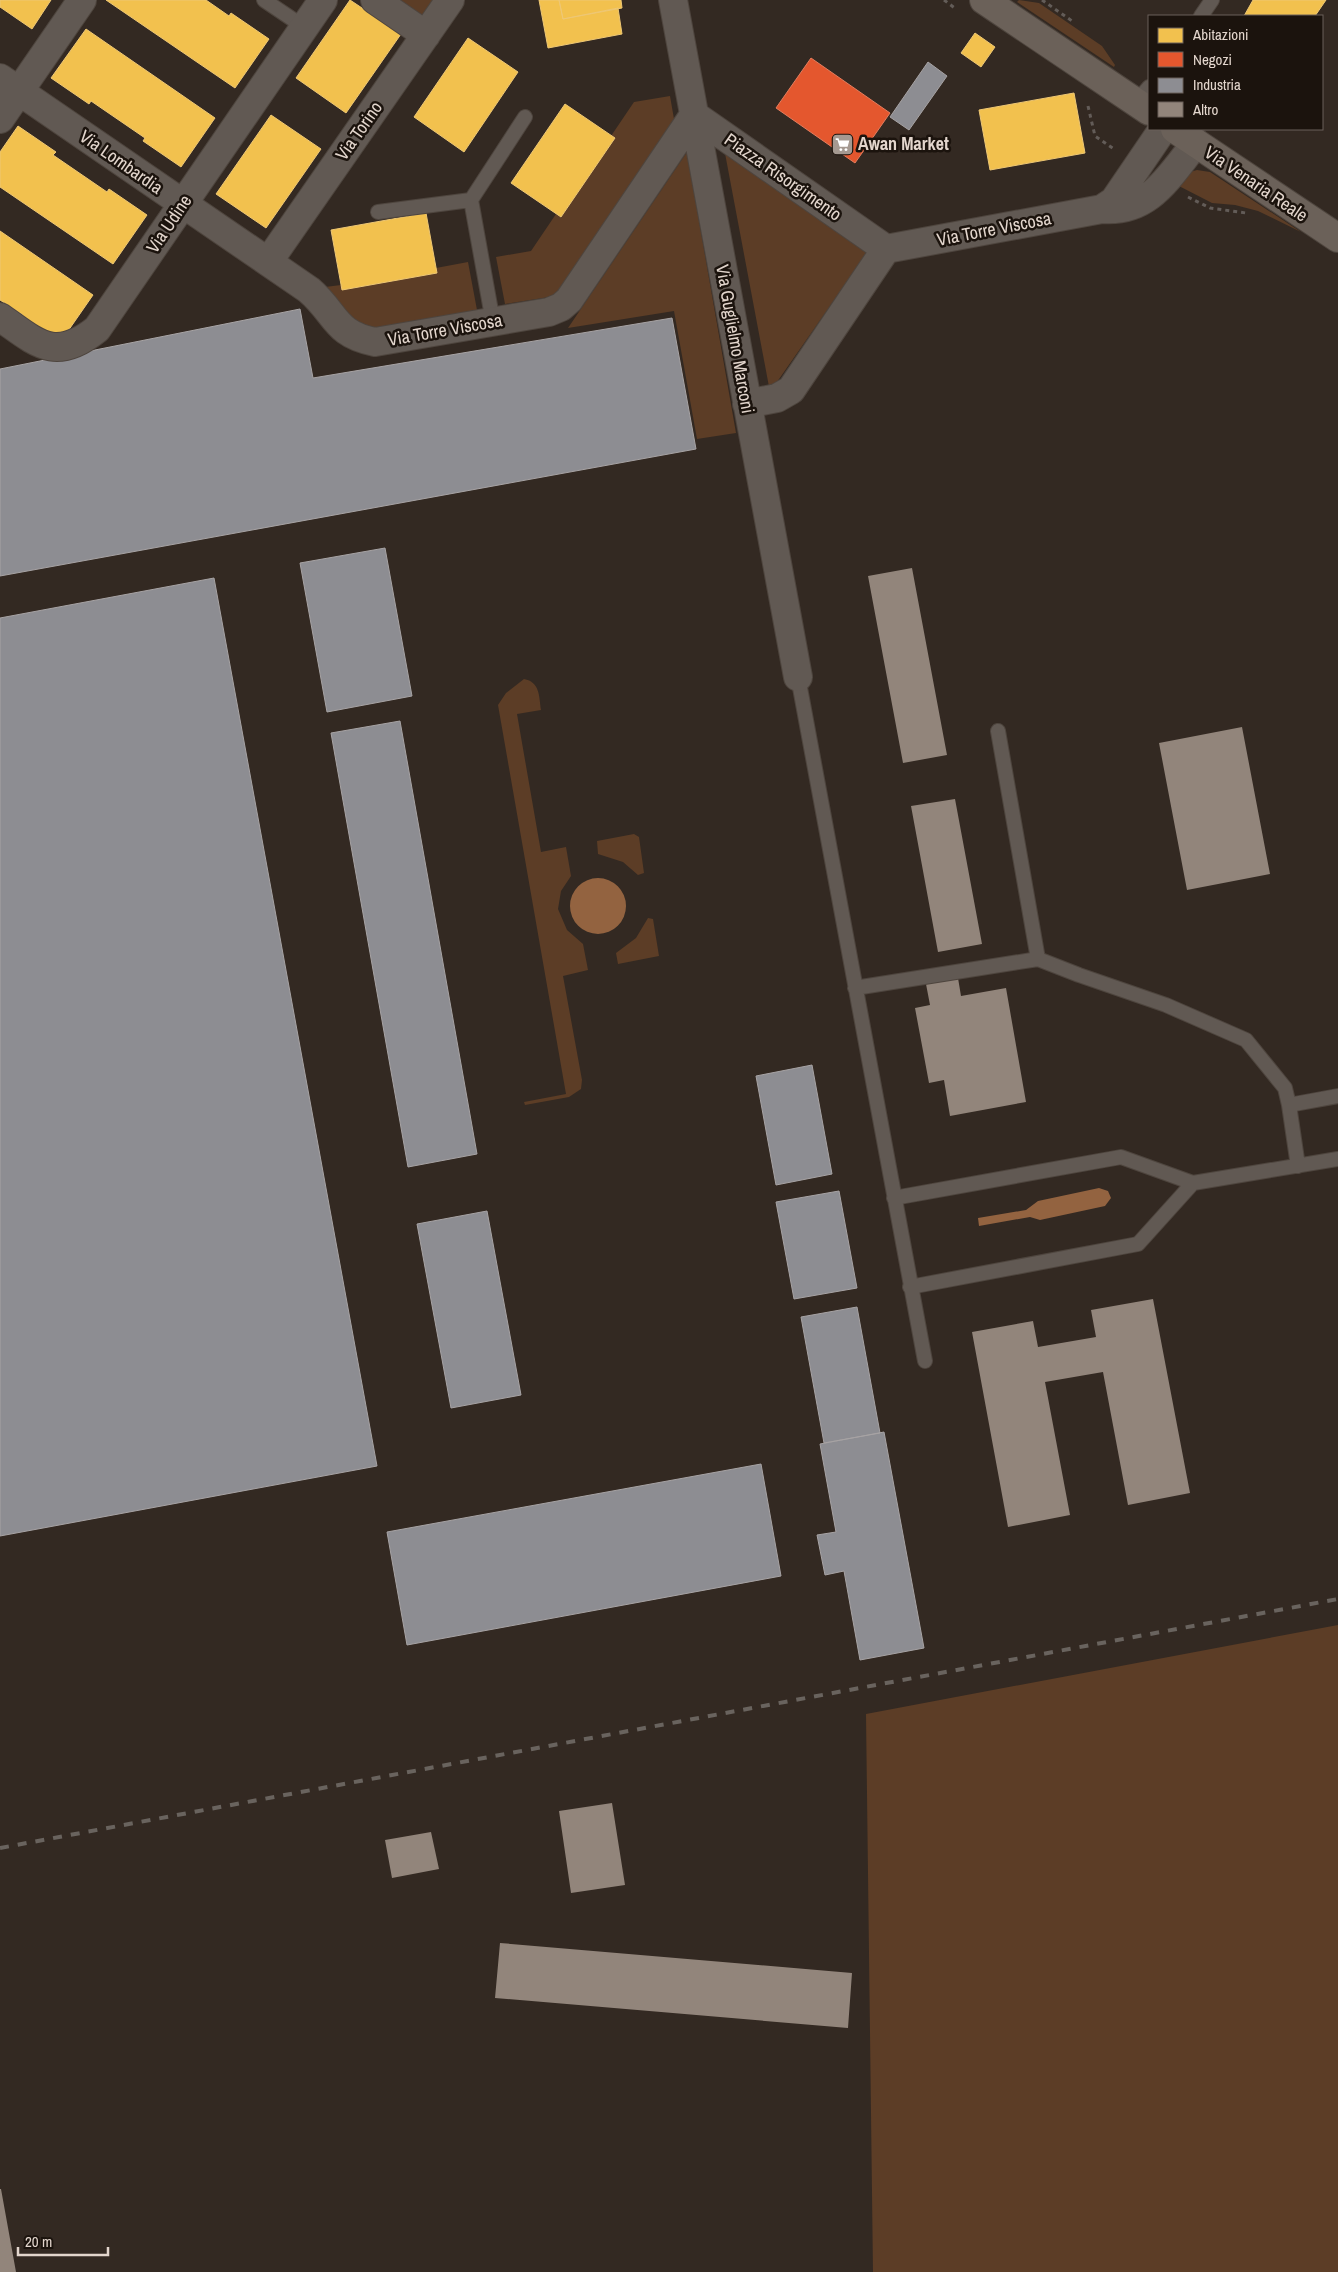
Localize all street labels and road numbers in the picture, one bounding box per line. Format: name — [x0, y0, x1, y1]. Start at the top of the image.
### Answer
street label: Via Torino — [329, 96, 388, 165]
street label: Via Lombardia — [75, 124, 168, 200]
street label: Piazza Risorgimento — [720, 127, 847, 226]
street label: Via Venaria Reale — [1200, 140, 1313, 227]
street label: Via Udine — [140, 190, 197, 258]
street label: Via Torre Viscosa — [935, 205, 1053, 252]
street label: Via Guglielmo Marconi — [710, 263, 761, 415]
street label: Via Torre Viscosa — [386, 307, 504, 352]

